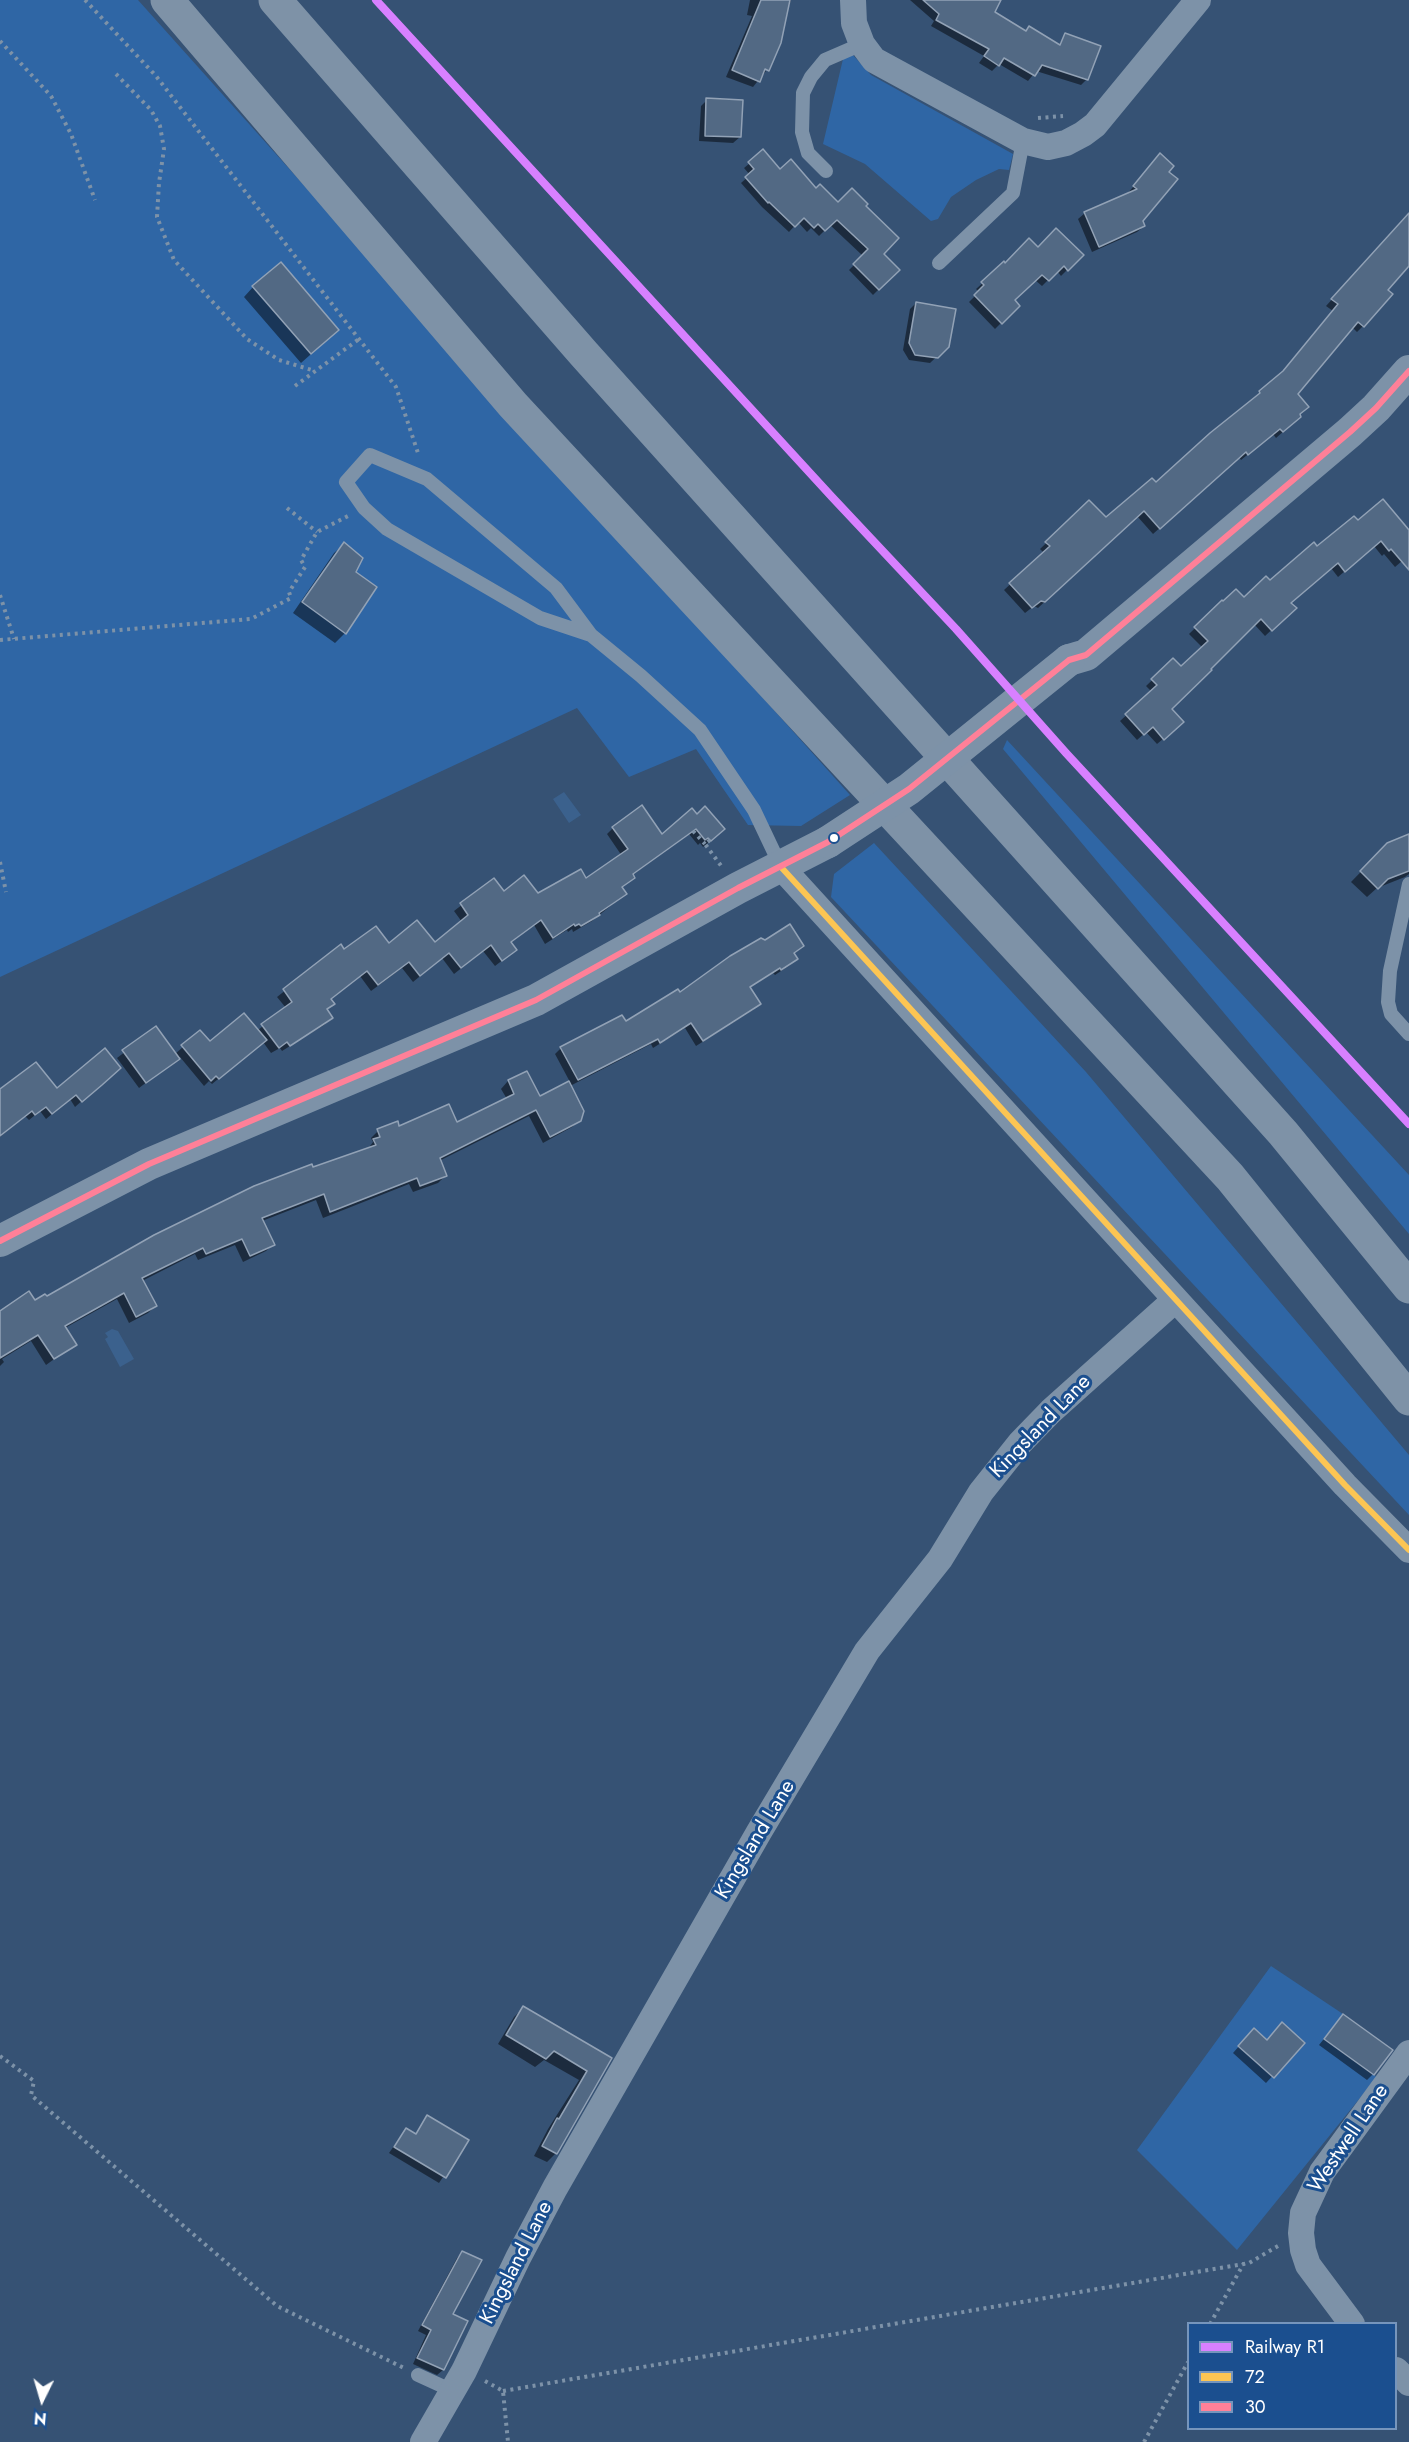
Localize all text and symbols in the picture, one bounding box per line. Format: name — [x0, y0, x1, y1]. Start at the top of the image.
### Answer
unlabelled marker — [828, 832, 840, 844]
street label: Kingsland Lane — [985, 1370, 1097, 1484]
street label: Kingsland Lane — [711, 1776, 801, 1904]
street label: Westwell Lane — [1303, 2080, 1395, 2198]
street label: Kingsland Lane — [475, 2197, 559, 2329]
legend — [1187, 2322, 1397, 2430]
text: Railway R1 — [1245, 2334, 1325, 2360]
text: 72 — [1245, 2364, 1265, 2390]
north arrow — [12, 2370, 72, 2430]
text: 30 — [1245, 2394, 1266, 2420]
text: N — [33, 2406, 48, 2430]

